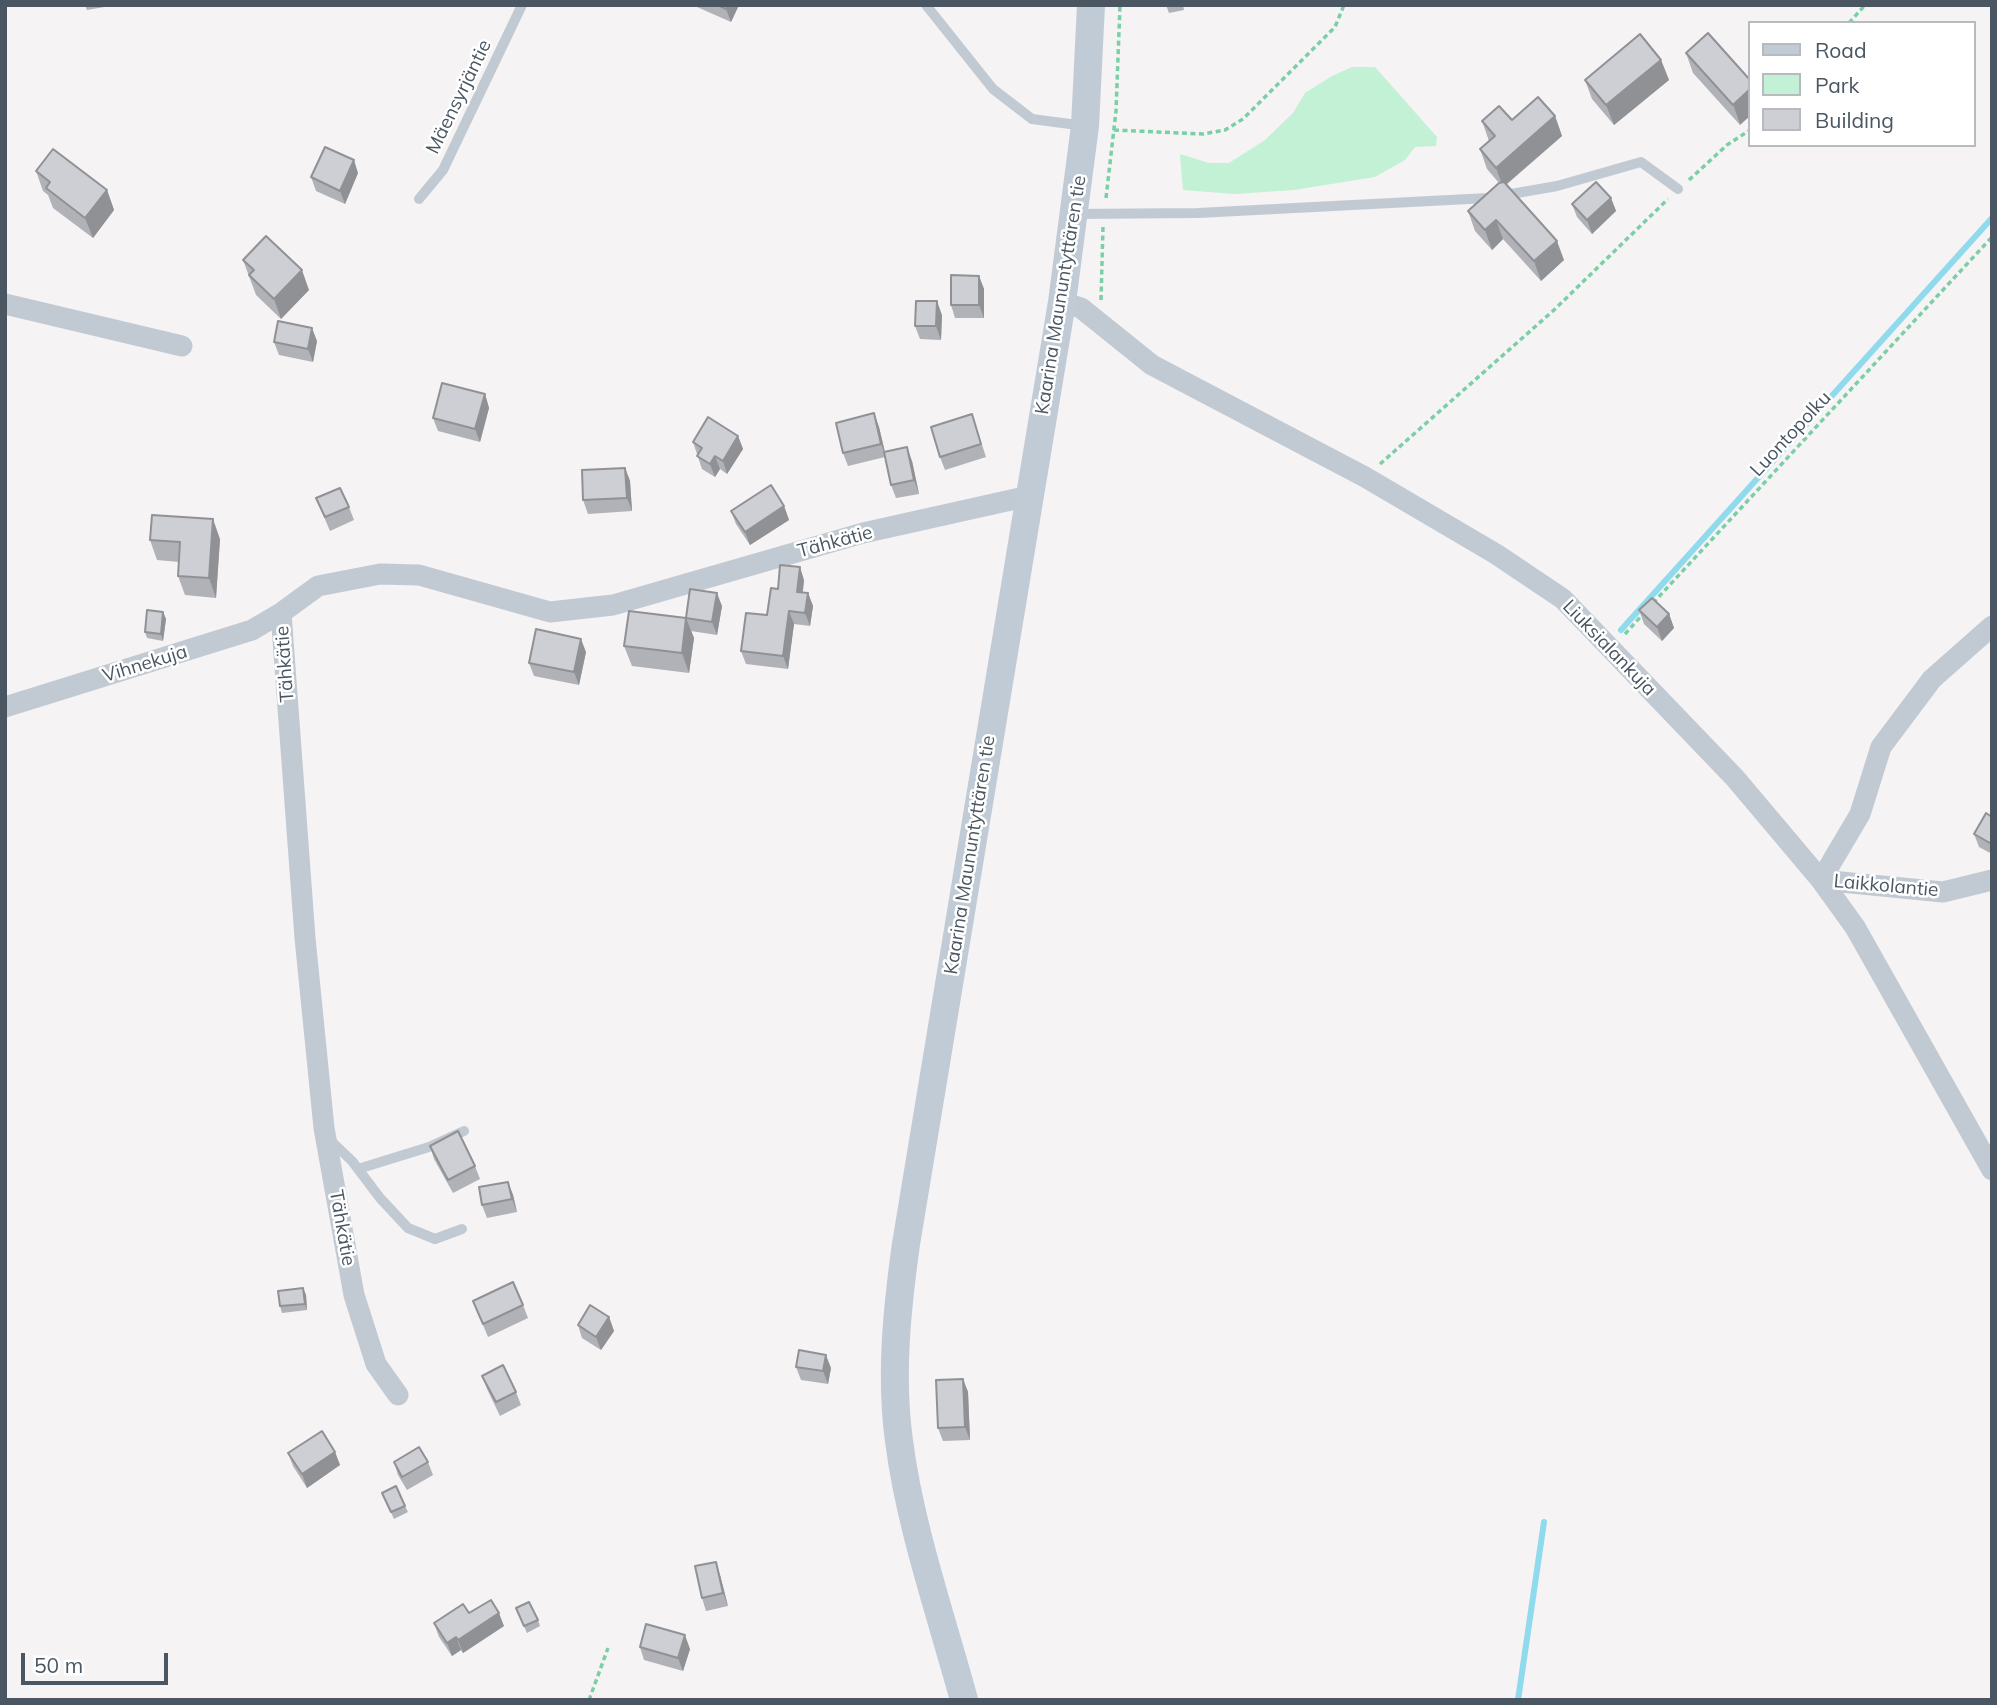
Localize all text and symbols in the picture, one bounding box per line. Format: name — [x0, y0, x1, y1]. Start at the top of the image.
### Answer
legend — [1748, 21, 1976, 147]
street label: Mäensyrjäntie — [422, 36, 496, 158]
text: Road — [1815, 37, 1866, 63]
text: Park — [1815, 72, 1859, 98]
text: Building — [1815, 107, 1894, 133]
street label: Kaarina Maununtyttären tie — [1031, 174, 1091, 416]
street label: Luontopolku — [1746, 387, 1836, 481]
street label: Tähkätie — [795, 521, 875, 563]
street label: Liuksialankuja — [1558, 595, 1660, 701]
street label: Tähkätie — [271, 625, 299, 703]
street label: Vihnekuja — [100, 640, 190, 688]
street label: Kaarina Maununtyttären tie — [940, 734, 1000, 976]
street label: Laikkolantie — [1833, 870, 1939, 902]
street label: Tähkätie — [324, 1188, 360, 1268]
scale bar — [24, 1638, 172, 1682]
text: 50 m — [34, 1652, 83, 1678]

